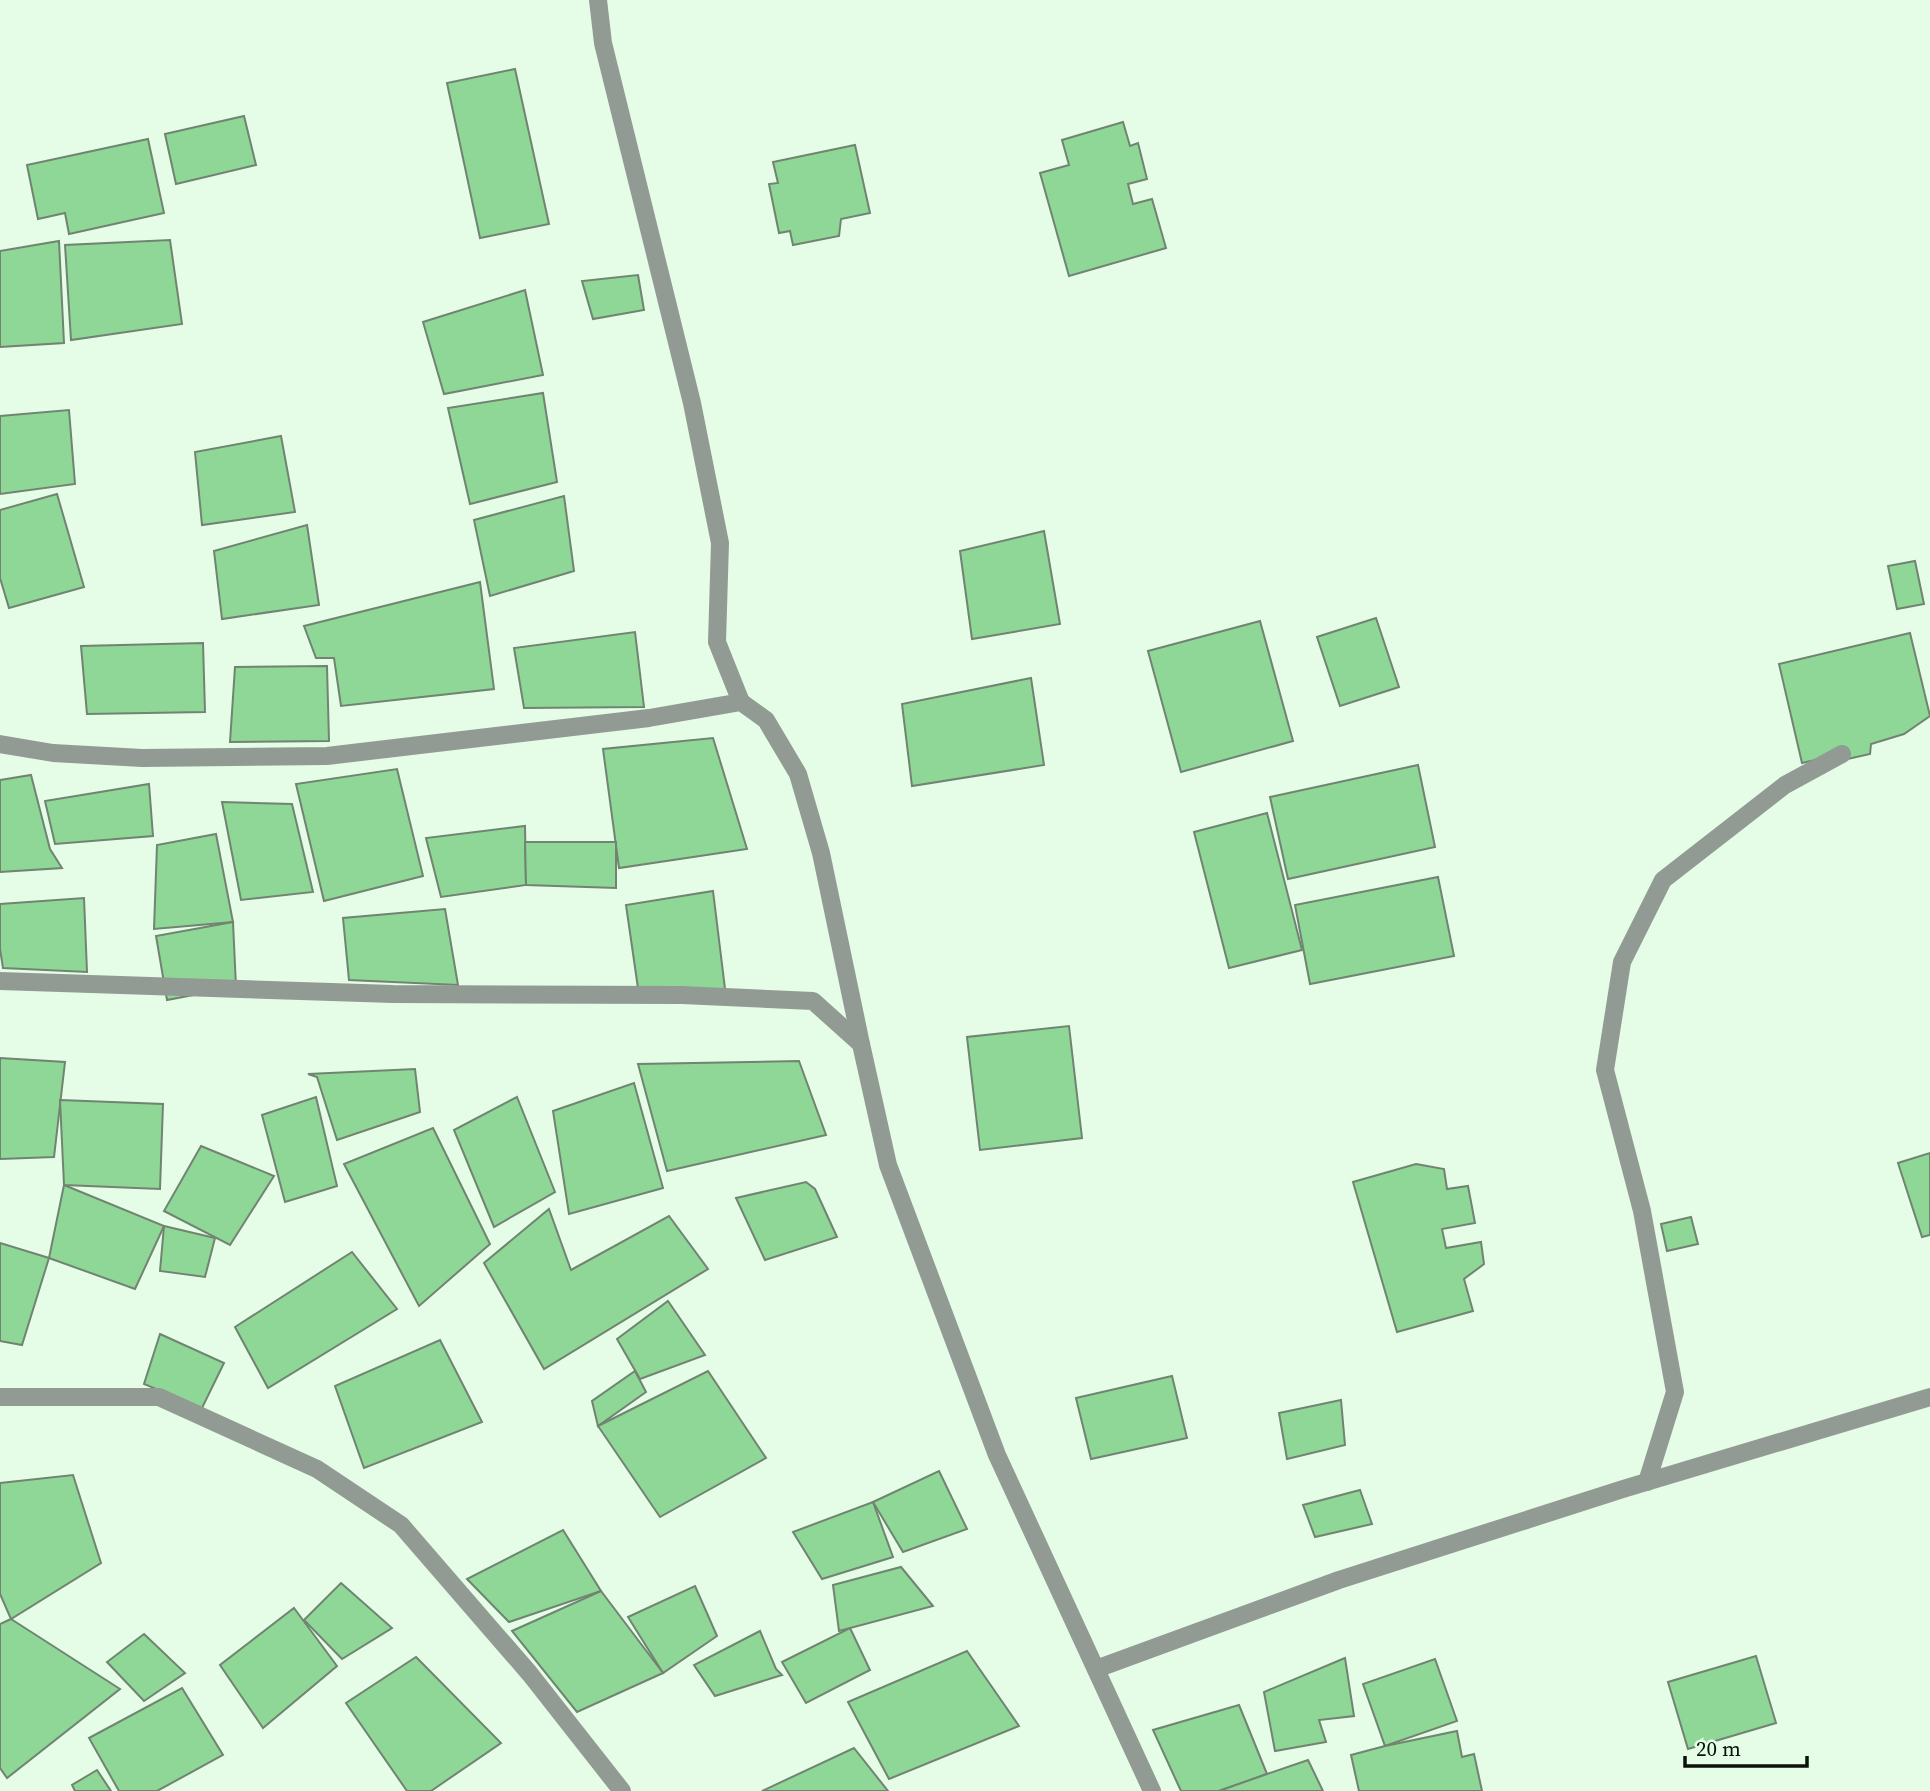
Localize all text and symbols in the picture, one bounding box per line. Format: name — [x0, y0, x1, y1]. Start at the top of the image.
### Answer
scale bar — [1685, 1724, 1808, 1768]
text: 20 m — [1696, 1734, 1741, 1763]

